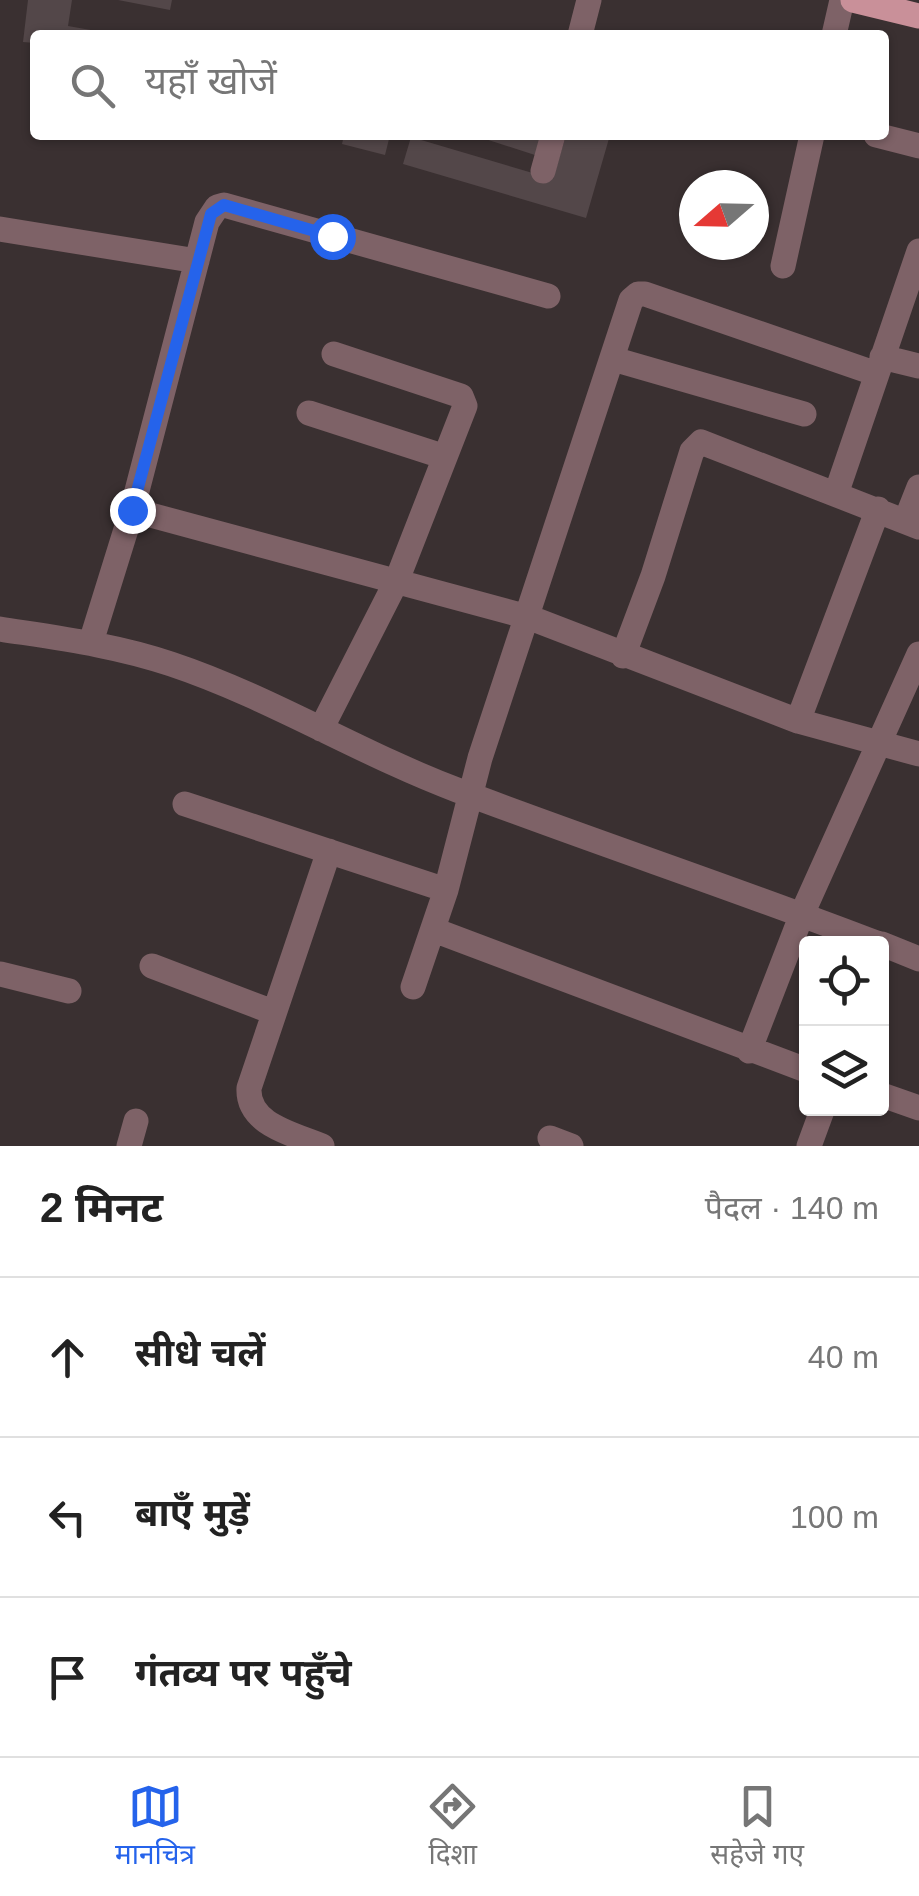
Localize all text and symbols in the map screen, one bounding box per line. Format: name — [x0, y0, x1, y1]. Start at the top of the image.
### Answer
search box — [30, 30, 889, 140]
icon: search — [65, 58, 120, 113]
text: यहाँ खोजें — [145, 60, 277, 102]
north arrow — [679, 170, 769, 260]
route start — [310, 214, 356, 260]
route end — [110, 488, 156, 534]
map controls — [799, 936, 889, 1116]
button: locate — [799, 936, 889, 1026]
button: layers — [799, 1026, 889, 1116]
text: 2 मिनट — [40, 1184, 163, 1231]
text: पैदल · 140 m — [705, 1190, 879, 1226]
icon: ahead — [40, 1330, 95, 1385]
text: सीधे चलें — [135, 1332, 265, 1374]
text: 40 m — [808, 1339, 879, 1375]
icon: left — [40, 1490, 95, 1545]
text: बाएँ मुड़ें — [135, 1492, 250, 1534]
text: 100 m — [790, 1499, 879, 1535]
icon: arrive — [40, 1650, 95, 1705]
text: गंतव्य पर पहुँचे — [135, 1652, 351, 1694]
tab: मानचित्र — [115, 1779, 195, 1875]
tab: दिशा — [425, 1779, 480, 1875]
tab: सहेजे गए — [710, 1779, 804, 1875]

